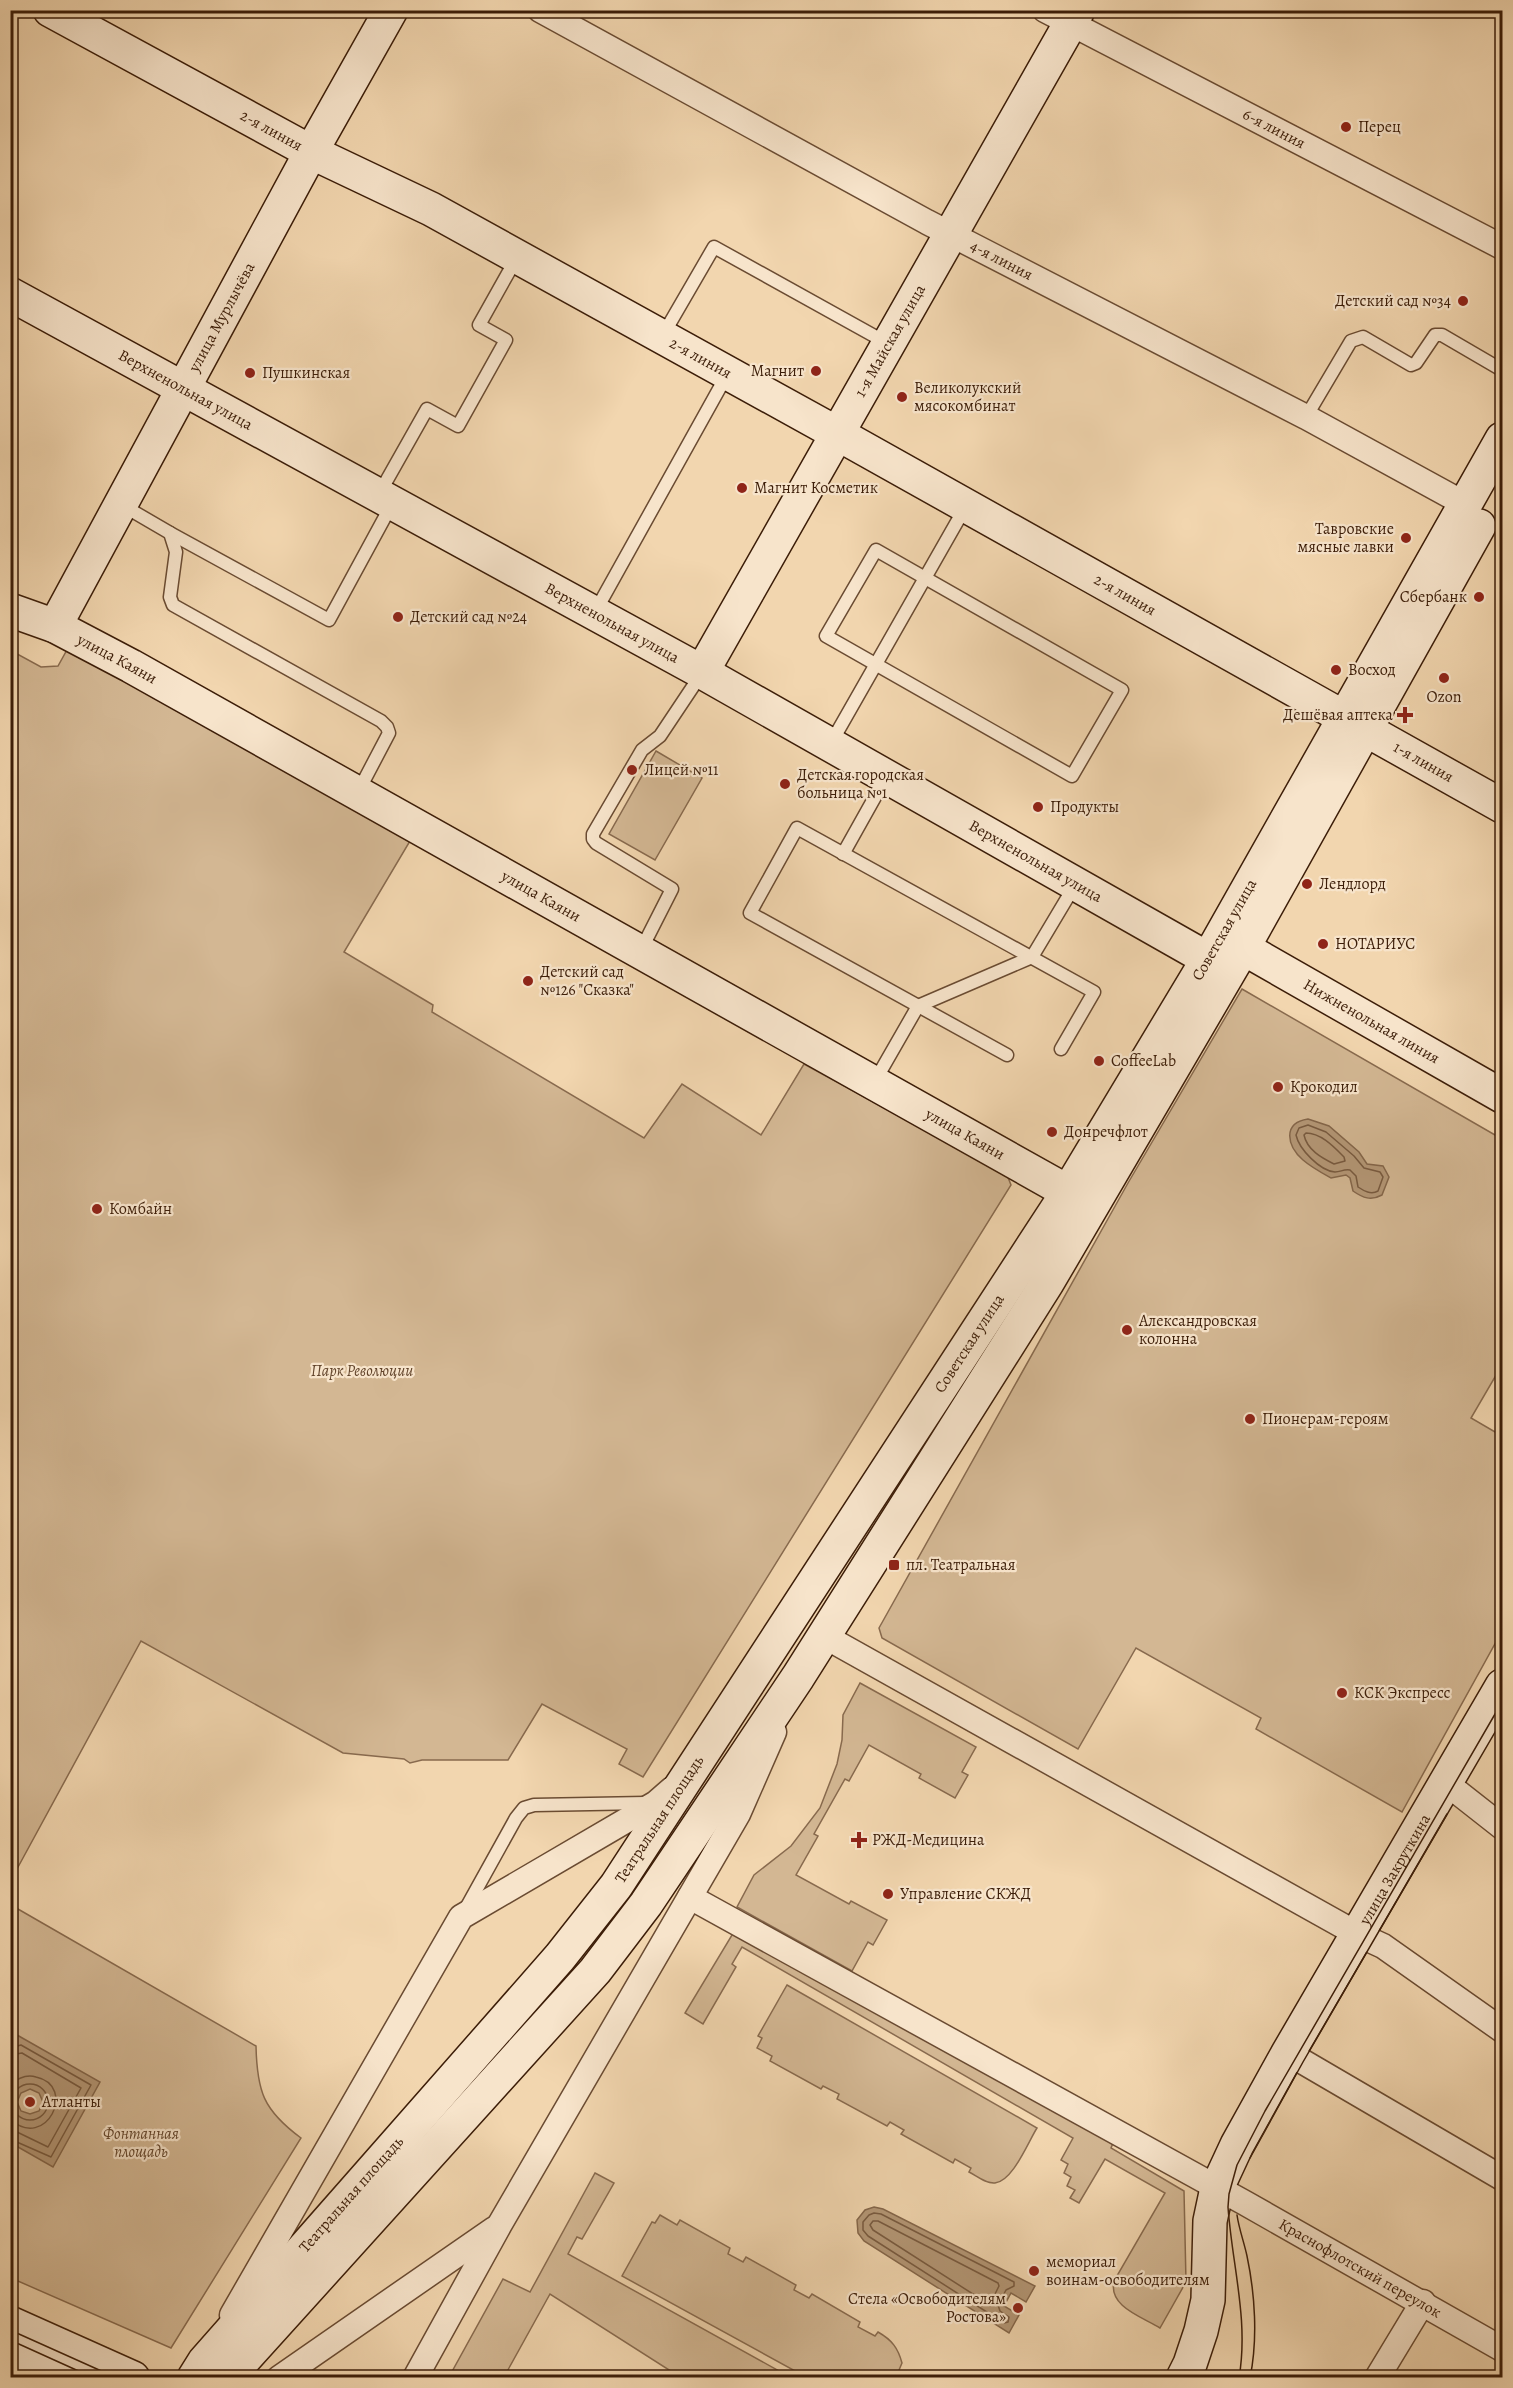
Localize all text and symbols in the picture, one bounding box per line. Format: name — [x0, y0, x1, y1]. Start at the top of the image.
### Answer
street label: 6-я линия — [1239, 103, 1309, 154]
street label: 2-я линия — [236, 105, 307, 156]
place label: Перец — [1358, 116, 1401, 138]
marker: Перец — [1339, 120, 1353, 134]
street label: 4-я линия — [966, 235, 1037, 286]
street label: улица Мурлычёва — [183, 258, 261, 377]
street label: 1-я Майская улица — [849, 280, 931, 401]
place label: Детский сад №34 — [1335, 290, 1451, 312]
marker: Детский сад №34 — [1456, 294, 1470, 308]
street label: 2-я линия — [665, 332, 736, 384]
street label: Верхненольная улица — [114, 344, 257, 436]
place label: Магнит — [751, 360, 804, 382]
place label: Пушкинская — [262, 362, 350, 384]
marker: Магнит — [809, 364, 823, 378]
marker: Пушкинская — [243, 366, 257, 380]
place label: Великолукский мясокомбинат — [914, 377, 1021, 417]
marker: Великолукский мясокомбинат — [895, 390, 909, 404]
place label: Магнит Косметик — [754, 477, 878, 499]
marker: Магнит Косметик — [735, 481, 749, 495]
place label: Тавровские мясные лавки — [1298, 518, 1394, 558]
marker: Тавровские мясные лавки — [1399, 531, 1413, 545]
street label: 2-я линия — [1090, 569, 1160, 621]
street label: Верхненольная улица — [541, 577, 684, 669]
place label: Сбербанк — [1400, 586, 1467, 608]
marker: Сбербанк — [1472, 590, 1486, 604]
place label: Детский сад №24 — [410, 606, 527, 628]
marker: Детский сад №24 — [391, 610, 405, 624]
street label: улица Каяни — [72, 628, 161, 689]
place label: Восход — [1348, 659, 1396, 681]
marker: Восход — [1329, 663, 1343, 677]
marker: Ozon — [1437, 671, 1451, 685]
place label: Ozon — [1426, 686, 1462, 708]
place label: Дешёвая аптека — [1283, 704, 1394, 726]
marker: Дешёвая аптека — [1398, 708, 1412, 722]
street label: 1-я линия — [1389, 736, 1458, 788]
place label: Лицей №11 — [644, 759, 719, 781]
marker: Лицей №11 — [625, 763, 639, 777]
place label: Детская городская больница №1 — [797, 764, 924, 804]
marker: Детская городская больница №1 — [778, 777, 792, 791]
place label: Продукты — [1050, 796, 1119, 818]
marker: Продукты — [1031, 800, 1045, 814]
street label: Верхненольная улица — [965, 815, 1107, 908]
street label: улица Каяни — [497, 865, 585, 927]
place label: Лендлорд — [1319, 873, 1386, 895]
street label: Советская улица — [1186, 874, 1262, 985]
marker: Лендлорд — [1300, 877, 1314, 891]
place label: НОТАРИУС — [1335, 933, 1415, 955]
marker: НОТАРИУС — [1316, 937, 1330, 951]
place label: Детский сад №126 "Сказка" — [540, 961, 634, 1001]
marker: Детский сад №126 "Сказка" — [521, 974, 535, 988]
street label: Нижненольная линия — [1299, 974, 1444, 1069]
place label: CoffeeLab — [1111, 1050, 1176, 1072]
marker: CoffeeLab — [1092, 1054, 1106, 1068]
place label: Крокодил — [1290, 1076, 1358, 1098]
marker: Крокодил — [1271, 1080, 1285, 1094]
street label: улица Каяни — [920, 1103, 1009, 1165]
place label: Донречфлот — [1064, 1121, 1148, 1143]
marker: Донречфлот — [1045, 1125, 1059, 1139]
place label: Комбайн — [109, 1198, 172, 1220]
marker: Комбайн — [90, 1202, 104, 1216]
street label: Советская улица — [929, 1289, 1010, 1397]
place label: Александровская колонна — [1138, 1310, 1257, 1350]
marker: Александровская колонна — [1120, 1323, 1134, 1337]
park label: Парк Революции — [311, 1360, 413, 1382]
place label: Пионерам-героям — [1262, 1408, 1389, 1430]
marker: Пионерам-героям — [1243, 1412, 1257, 1426]
place label: пл. Театральная — [906, 1554, 1016, 1576]
marker: пл. Театральная — [887, 1558, 901, 1572]
place label: КСК Экспресс — [1354, 1682, 1451, 1704]
marker: КСК Экспресс — [1335, 1686, 1349, 1700]
street label: Театральная площадь — [610, 1751, 709, 1888]
street label: улица Закруткина — [1353, 1809, 1436, 1930]
place label: РЖД-Медицина — [872, 1829, 985, 1851]
marker: РЖД-Медицина — [850, 1831, 868, 1849]
place label: Управление СКЖД — [900, 1883, 1031, 1905]
marker: Управление СКЖД — [881, 1887, 895, 1901]
place label: Атланты — [41, 2091, 101, 2113]
marker: Атланты — [23, 2095, 37, 2109]
park label: Фонтанная площадь — [103, 2123, 179, 2163]
street label: Театральная площадь — [294, 2131, 409, 2257]
street label: Краснофлотский переулок — [1275, 2213, 1445, 2323]
place label: мемориал воинам-освободителям — [1046, 2251, 1210, 2291]
marker: мемориал воинам-освободителям — [1027, 2264, 1041, 2278]
place label: Стела «Освободителям Ростова» — [848, 2288, 1006, 2328]
marker: Стела «Освободителям Ростова» — [1011, 2301, 1025, 2315]

